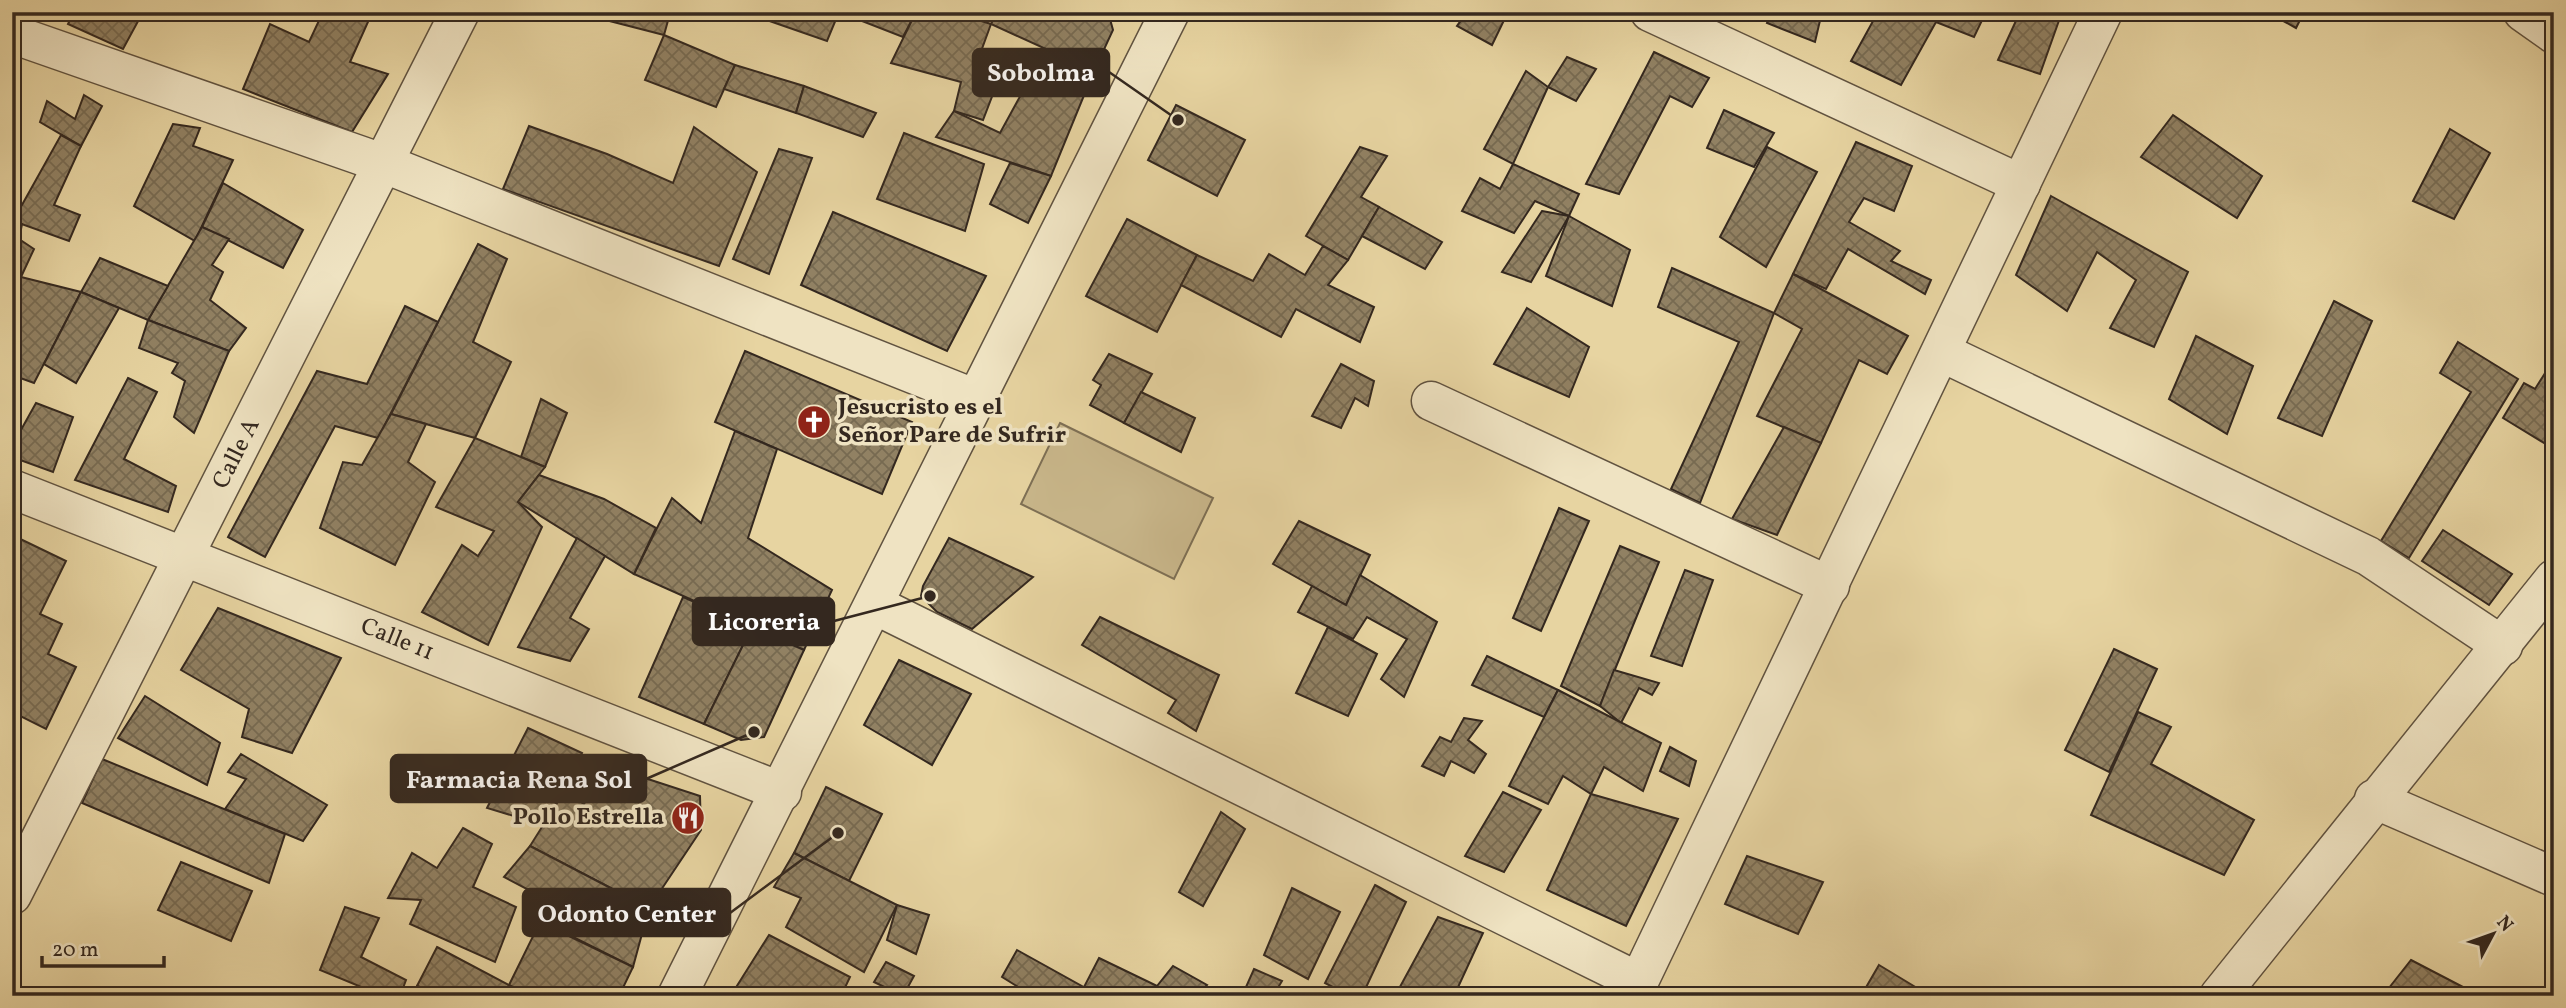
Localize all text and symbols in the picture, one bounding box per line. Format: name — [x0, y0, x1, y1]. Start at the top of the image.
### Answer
callout: Sobolma — [973, 49, 1109, 96]
text: Sobolma — [987, 56, 1095, 92]
place label: Jesucristo es el Señor Pare de Sufrir — [837, 391, 1066, 453]
church icon: Jesucristo es el Señor Pare de Sufrir — [795, 403, 833, 441]
street label: Calle A — [205, 413, 269, 495]
callout: Licoreria — [693, 598, 834, 645]
text: Licoreria — [708, 605, 820, 641]
street label: Calle 11 — [355, 610, 439, 670]
callout: Farmacia Rena Sol — [391, 755, 646, 802]
text: Farmacia Rena Sol — [406, 763, 632, 799]
restaurant icon: Pollo Estrella — [669, 799, 707, 837]
place label: Pollo Estrella — [513, 801, 664, 835]
callout: Odonto Center — [523, 889, 730, 936]
text: Odonto Center — [538, 897, 716, 933]
north arrow — [2458, 900, 2528, 970]
text: N — [2490, 910, 2519, 938]
scale bar — [42, 924, 164, 968]
text: 20 m — [52, 936, 98, 965]

